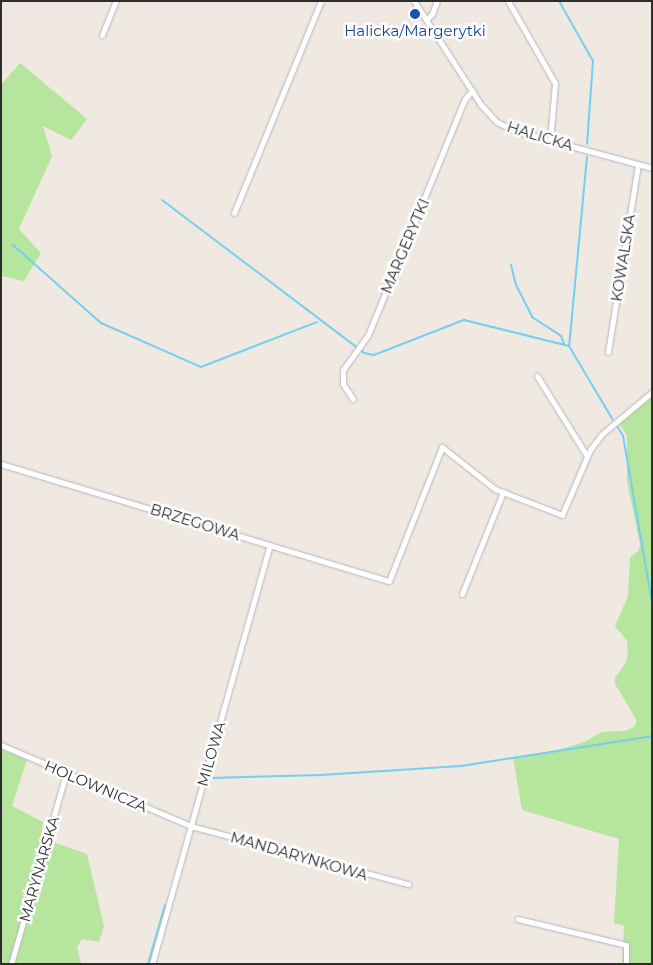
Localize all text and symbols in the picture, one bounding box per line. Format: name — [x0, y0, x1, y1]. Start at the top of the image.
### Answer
marker: Halicka/Margerytki — [409, 8, 421, 20]
place label: Halicka/Margerytki — [344, 22, 486, 40]
street label: HALICKA — [505, 117, 575, 155]
street label: MARGERYTKI — [377, 196, 433, 296]
street label: KOWALSKA — [607, 213, 639, 303]
street label: BRZEGOWA — [148, 500, 242, 544]
street label: MILOWA — [193, 719, 229, 789]
street label: HOLOWNICZA — [42, 756, 150, 816]
street label: MARYNARSKA — [15, 814, 63, 924]
street label: MANDARYNKOWA — [228, 828, 370, 884]

